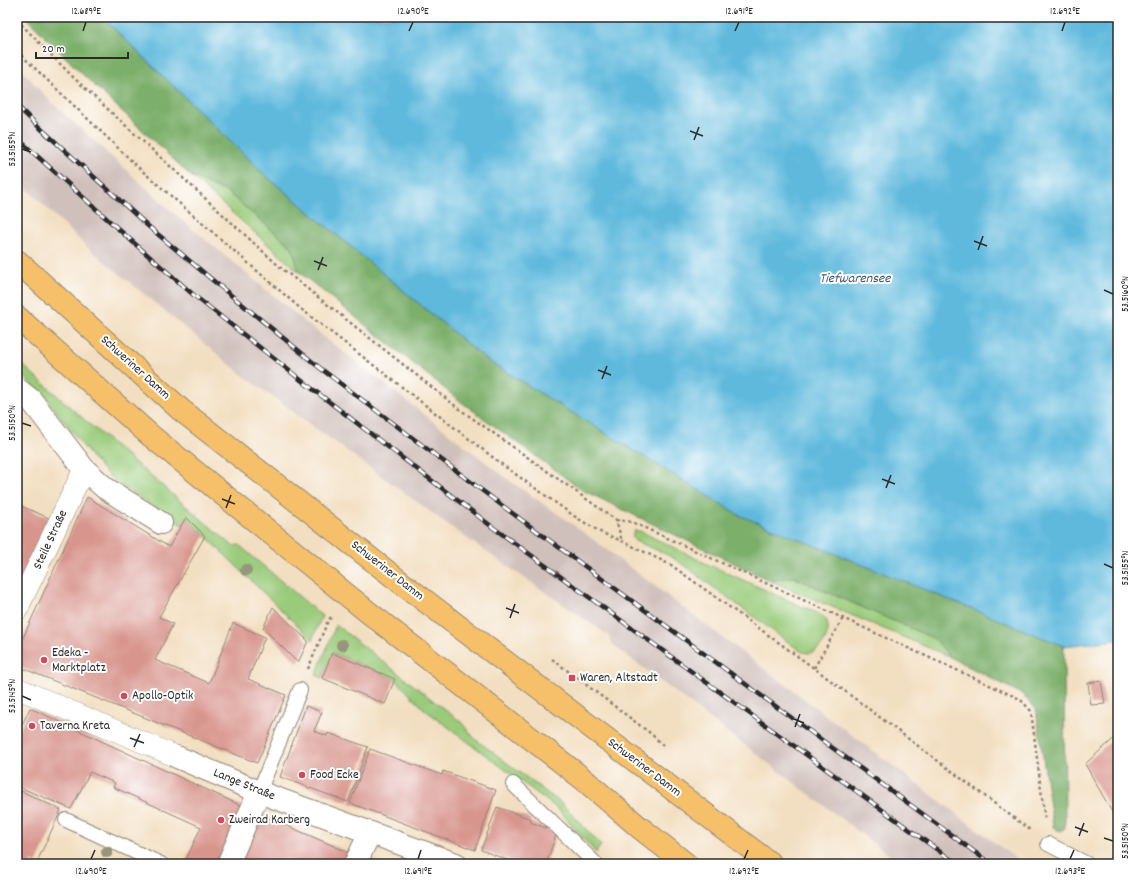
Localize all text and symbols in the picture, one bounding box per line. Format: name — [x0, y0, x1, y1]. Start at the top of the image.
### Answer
text: 12.689°E — [71, 5, 101, 19]
text: 12.690°E — [398, 5, 429, 19]
text: 12.691°E — [725, 5, 753, 19]
text: 12.692°E — [1050, 5, 1080, 19]
scale bar — [36, 34, 128, 60]
text: 20 m — [42, 41, 65, 58]
text: 53.5155°N — [6, 131, 20, 166]
water label: Tiefwarensee — [820, 269, 891, 289]
text: 53.5160°N — [1119, 276, 1133, 312]
street label: Schweriner Damm — [96, 331, 174, 405]
text: 53.5150°N — [6, 405, 20, 441]
street label: Steile Straße — [29, 507, 73, 573]
street label: Schweriner Damm — [346, 536, 428, 606]
text: 53.5155°N — [1119, 550, 1133, 585]
place label: Edeka - Marktplatz — [52, 644, 106, 678]
marker: Edeka - Marktplatz — [39, 655, 49, 665]
place label: Waren, Altstadt — [580, 669, 658, 688]
marker: Waren, Altstadt — [567, 673, 577, 683]
text: 53.5145°N — [6, 679, 20, 713]
place label: Apollo-Optik — [132, 687, 193, 706]
marker: Apollo-Optik — [119, 691, 129, 701]
place label: Taverna Kreta — [40, 717, 111, 736]
marker: Taverna Kreta — [27, 721, 37, 731]
street label: Schweriner Damm — [603, 734, 685, 802]
street label: Lange Straße — [210, 764, 278, 806]
place label: Food Ecke — [310, 766, 359, 785]
marker: Food Ecke — [297, 770, 307, 780]
place label: Zweirad Karberg — [229, 811, 310, 830]
marker: Zweirad Karberg — [216, 815, 226, 825]
text: 53.5150°N — [1119, 823, 1133, 859]
text: 12.690°E — [76, 865, 107, 879]
text: 12.691°E — [404, 865, 432, 879]
text: 12.692°E — [729, 865, 759, 879]
text: 12.693°E — [1055, 865, 1085, 879]

